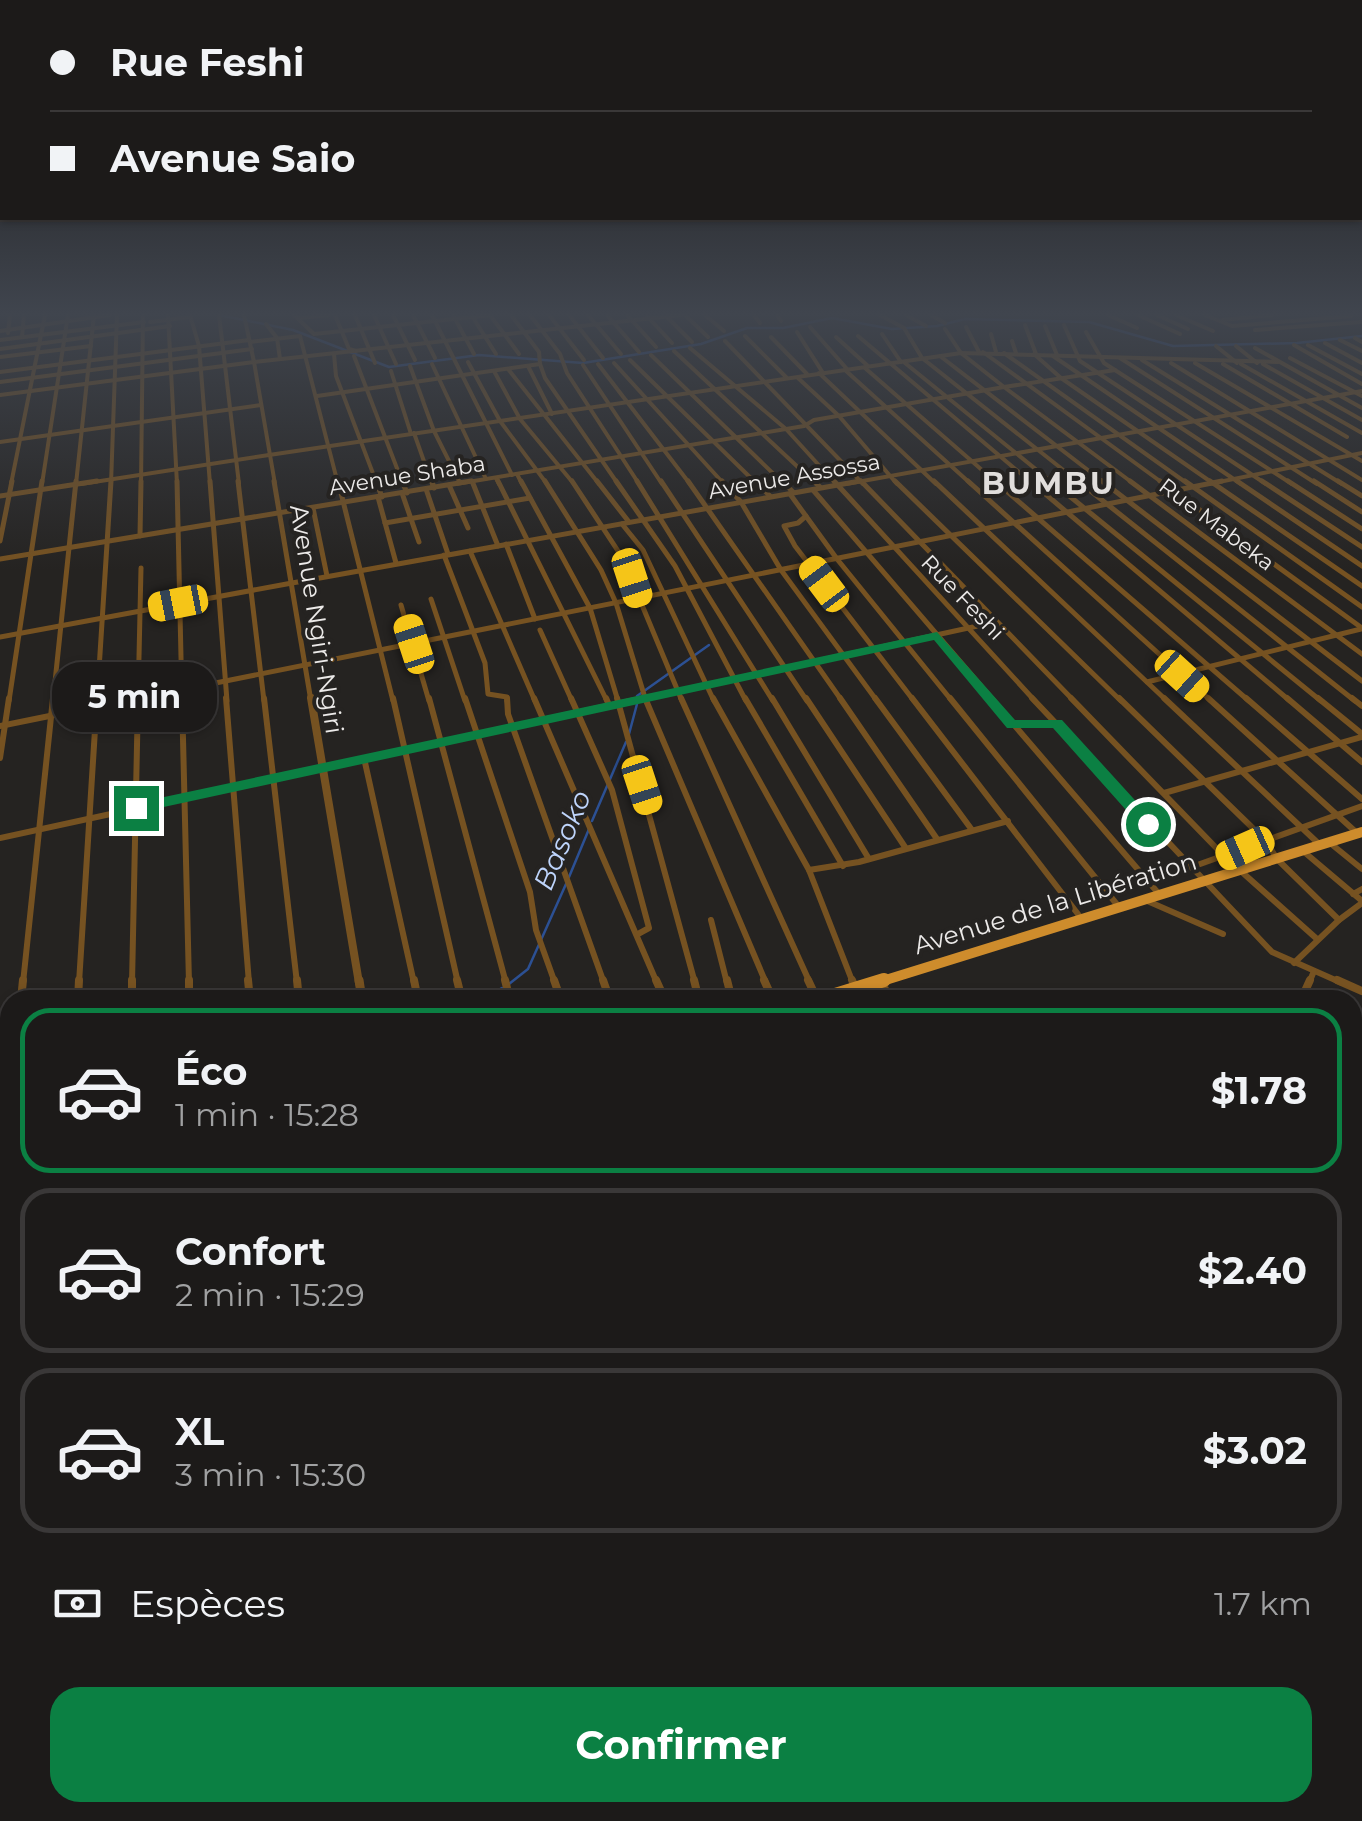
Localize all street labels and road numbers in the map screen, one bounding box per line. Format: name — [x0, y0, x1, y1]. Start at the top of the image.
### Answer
street label: Avenue Assossa — [706, 448, 882, 505]
street label: Avenue Shaba — [327, 450, 487, 501]
street label: Rue Mabeka — [1154, 472, 1280, 577]
street label: Avenue Ngiri-Ngiri — [284, 502, 350, 736]
street label: Rue Feshi — [915, 549, 1010, 646]
street label: Avenue de la Libération — [910, 846, 1200, 960]

